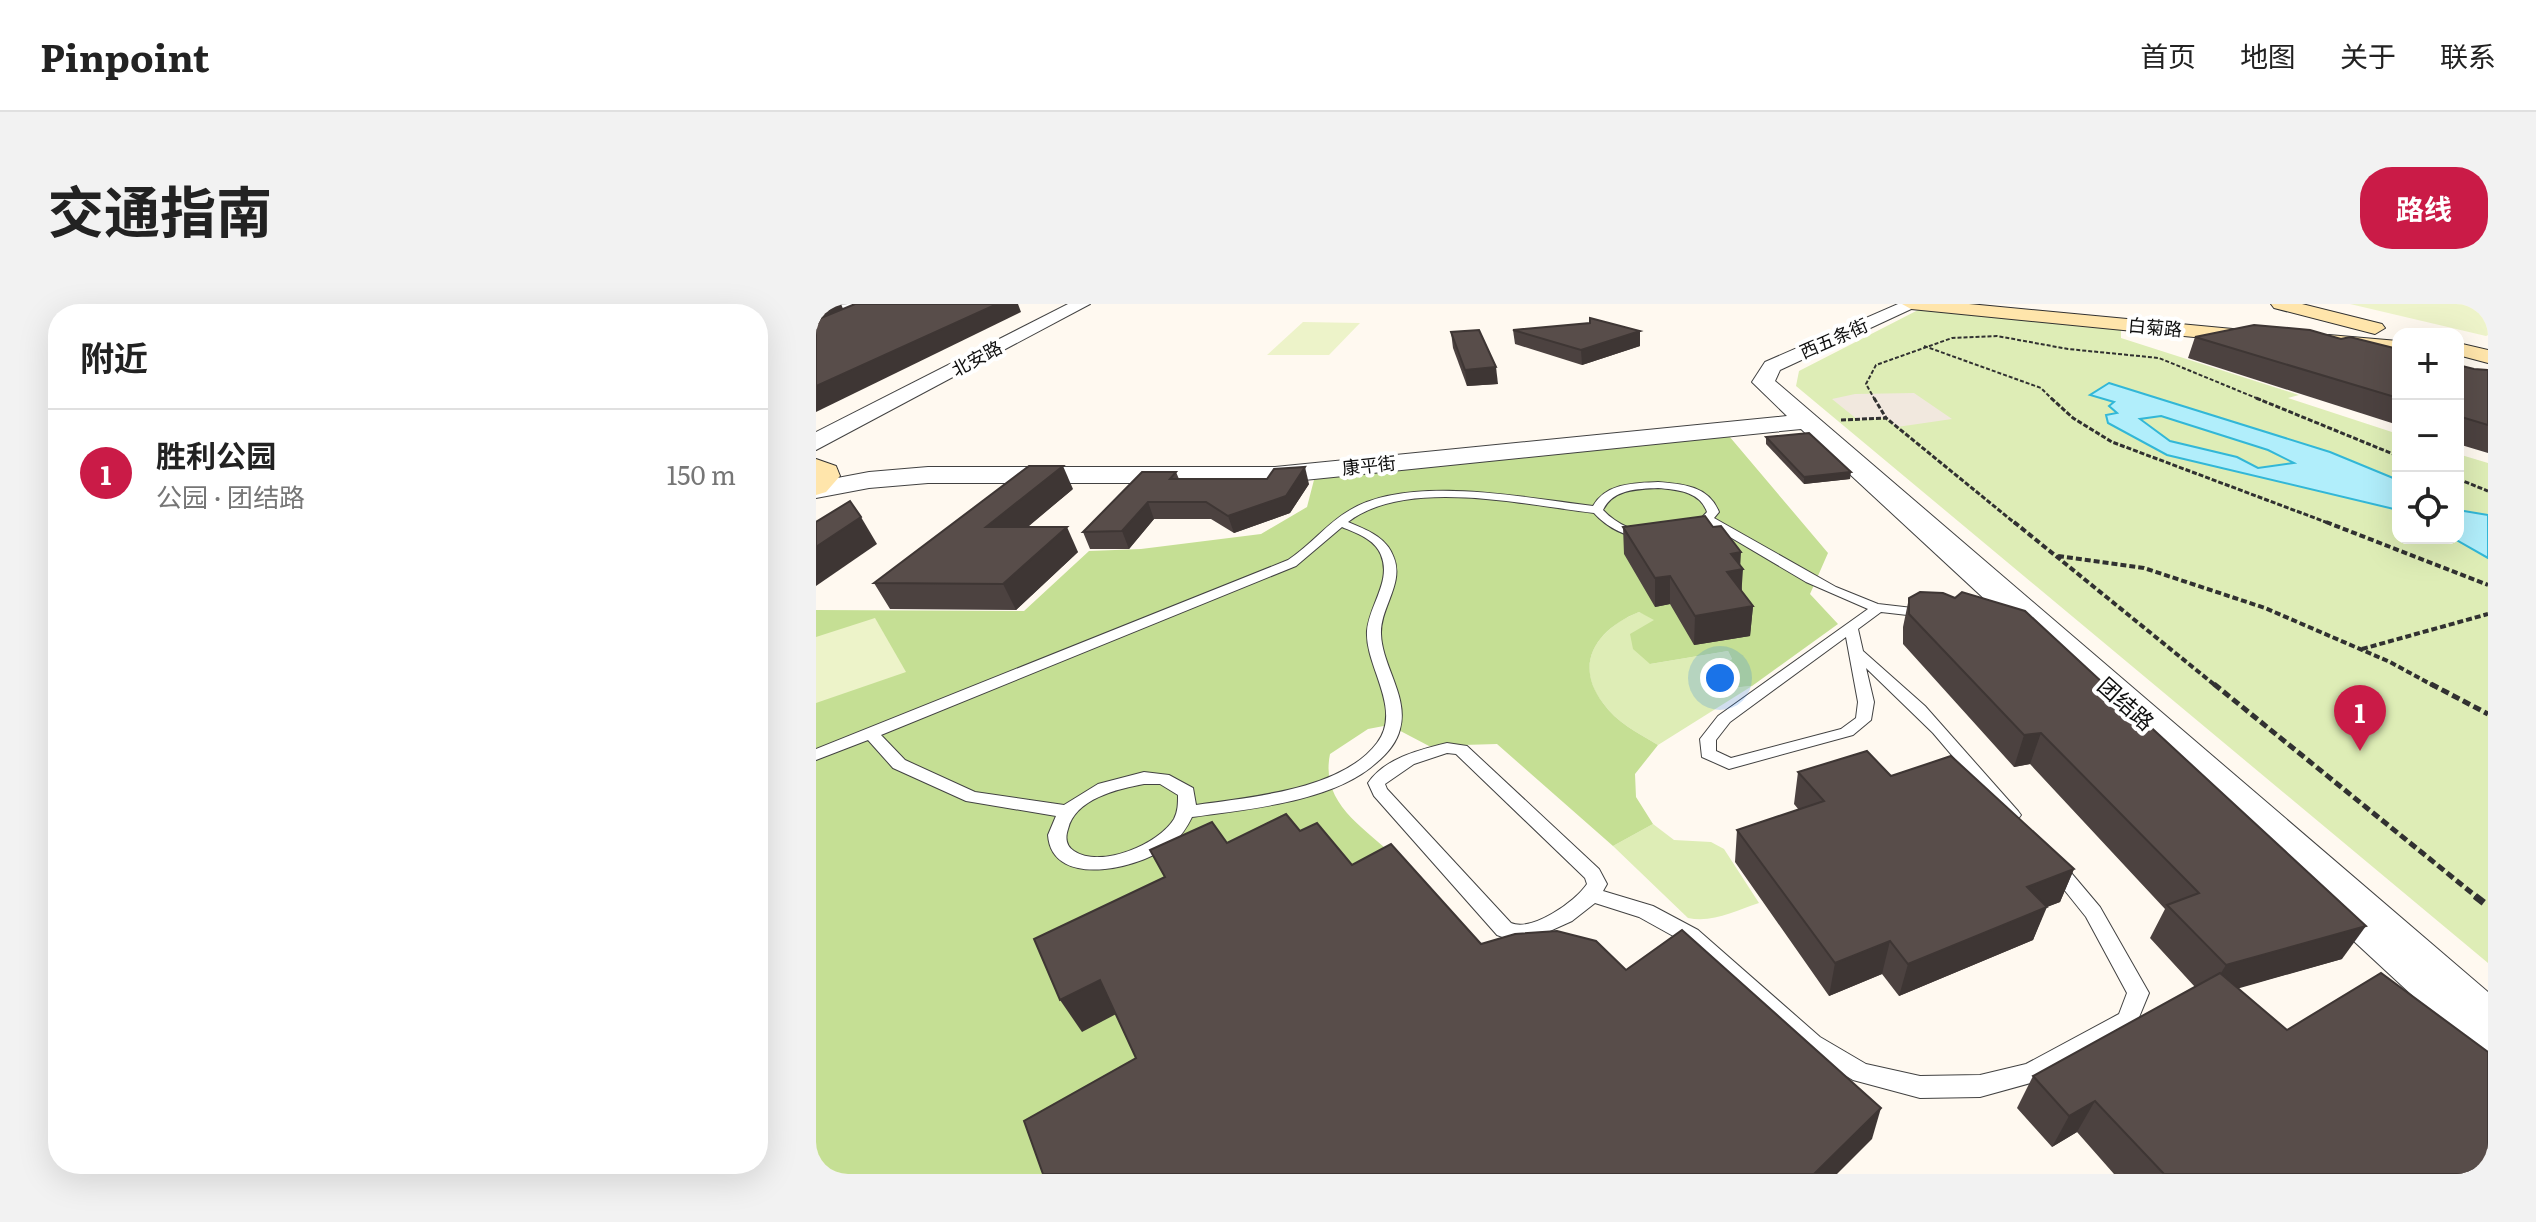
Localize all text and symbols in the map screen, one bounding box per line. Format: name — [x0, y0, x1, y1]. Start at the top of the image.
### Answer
text: Pinpoint — [40, 27, 210, 84]
text: 首页 — [2140, 34, 2196, 76]
text: 地图 — [2240, 34, 2296, 76]
text: 关于 — [2340, 34, 2396, 76]
text: 联系 — [2440, 34, 2496, 76]
text: 交通指南 — [48, 167, 272, 250]
button: 路线 — [2360, 167, 2488, 249]
street label: 西五条街 — [1795, 311, 1872, 365]
street label: 白菊路 — [2127, 311, 2183, 342]
map controls — [2392, 328, 2464, 544]
button: + — [2392, 328, 2464, 400]
text: 附近 — [80, 331, 148, 381]
street label: 北安路 — [946, 333, 1006, 382]
button: − — [2392, 400, 2464, 472]
text: 胜利公园 — [156, 432, 276, 476]
street label: 康平街 — [1341, 448, 1397, 481]
text: 1 — [101, 454, 111, 493]
text: 150 m — [667, 454, 736, 493]
button: locate — [2392, 472, 2464, 544]
text: 公园 · 团结路 — [156, 476, 305, 515]
your location — [1700, 658, 1740, 698]
street label: 团结路 — [2091, 669, 2163, 737]
pin: 1 — [2334, 685, 2386, 751]

